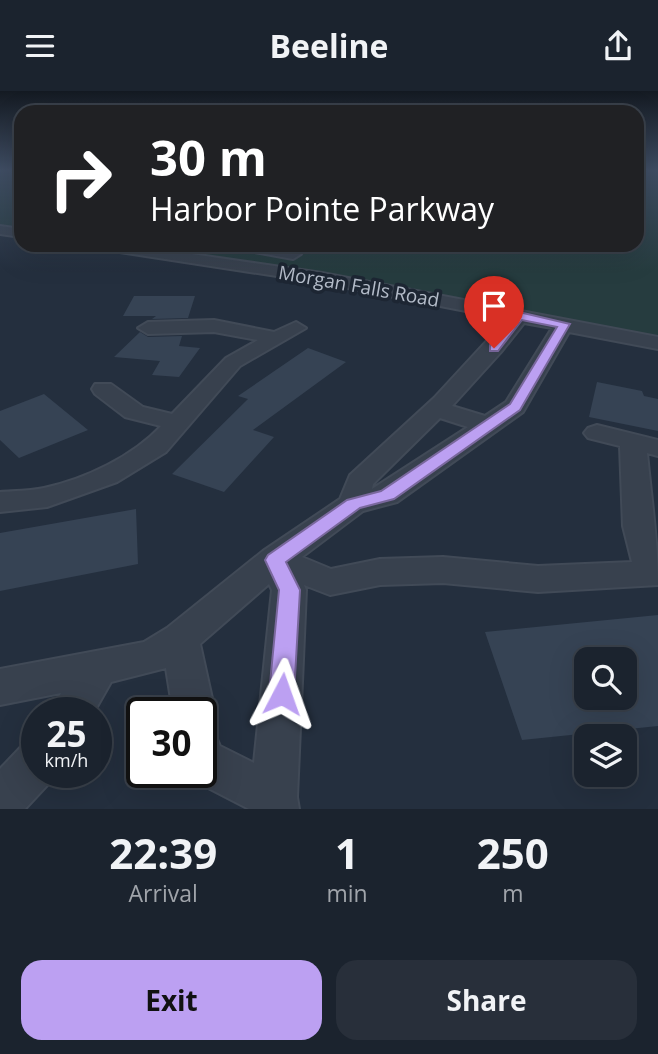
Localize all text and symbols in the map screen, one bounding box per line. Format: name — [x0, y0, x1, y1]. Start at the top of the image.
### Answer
text: Beeline — [270, 24, 388, 67]
icon: menu — [21, 27, 59, 65]
icon: share — [599, 27, 637, 65]
text: 30 m — [150, 124, 267, 190]
icon: right — [35, 133, 126, 224]
text: Harbor Pointe Parkway — [150, 187, 494, 230]
street label: Morgan Falls Road — [276, 259, 442, 313]
pin — [464, 276, 524, 348]
icon: arrive — [475, 287, 513, 325]
map controls — [574, 647, 637, 787]
button: search — [574, 647, 637, 710]
position arrow — [245, 657, 319, 731]
speed limit sign: 30 — [126, 697, 217, 788]
text: 25 — [46, 710, 87, 757]
button: layers — [574, 724, 637, 787]
text: km/h — [45, 748, 88, 772]
text: 22:39 — [109, 824, 217, 881]
text: 1 — [335, 824, 359, 881]
text: 250 — [477, 824, 549, 881]
text: Arrival — [129, 877, 198, 909]
text: min — [326, 877, 368, 909]
text: m — [502, 877, 523, 909]
button: Exit — [21, 960, 322, 1040]
button: Share — [336, 960, 637, 1040]

